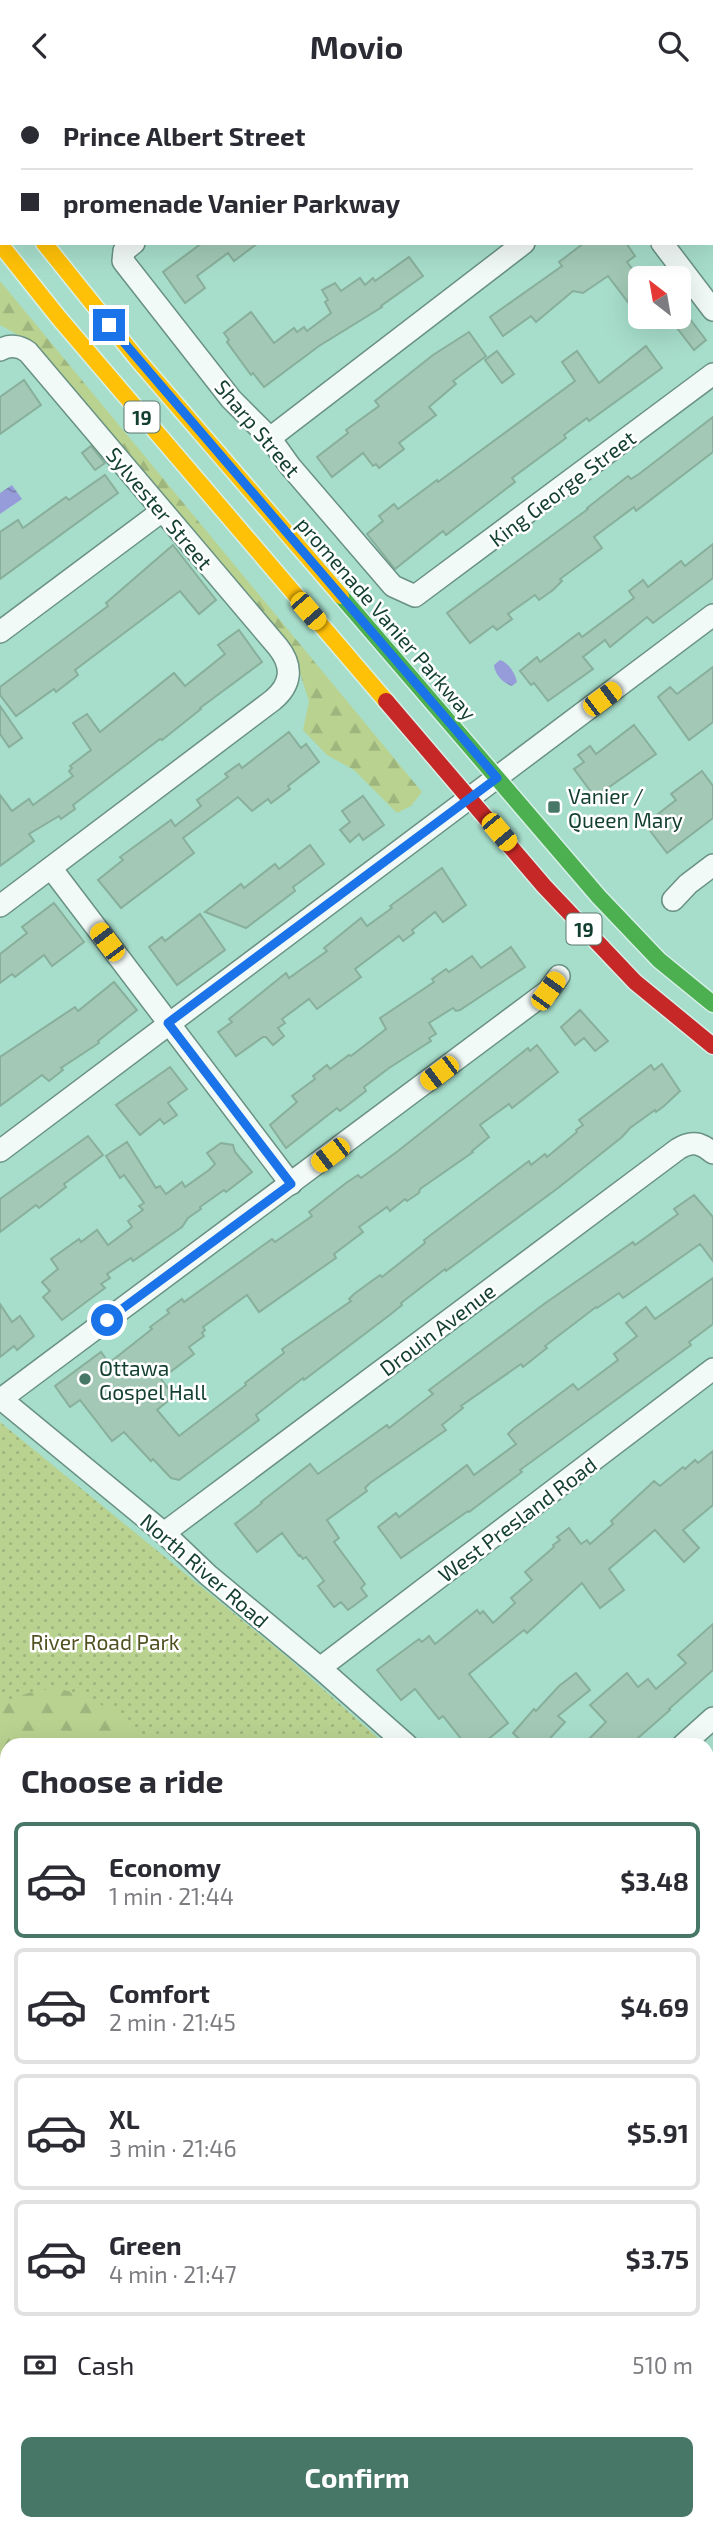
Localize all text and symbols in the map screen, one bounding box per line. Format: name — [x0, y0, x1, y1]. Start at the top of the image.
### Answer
icon: back — [21, 27, 59, 65]
text: Movio — [310, 27, 403, 65]
icon: search — [654, 27, 692, 65]
text: Prince Albert Street — [63, 120, 305, 151]
text: promenade Vanier Parkway — [63, 187, 400, 218]
north arrow — [628, 266, 691, 329]
map controls — [628, 266, 691, 329]
route end — [93, 309, 125, 341]
street label: Sharp Street — [210, 374, 306, 482]
road number: 19 — [124, 401, 160, 433]
street label: King George Street — [484, 425, 640, 551]
street label: Sylvester Street — [102, 442, 218, 574]
street label: promenade Vanier Parkway — [292, 511, 482, 725]
car — [287, 588, 330, 634]
car — [579, 678, 626, 720]
place label: Vanier / Queen Mary — [568, 783, 683, 833]
marker: Vanier / Queen Mary — [546, 799, 562, 815]
car — [478, 809, 521, 855]
road number: 19 — [566, 913, 602, 944]
car — [86, 919, 129, 965]
car — [528, 968, 569, 1014]
car — [416, 1052, 463, 1094]
car — [307, 1134, 354, 1176]
street label: Drouin Avenue — [374, 1278, 500, 1380]
route start — [91, 1304, 123, 1336]
place label: Ottawa Gospel Hall — [99, 1355, 207, 1404]
marker: Ottawa Gospel Hall — [77, 1371, 93, 1387]
street label: West Presland Road — [433, 1451, 601, 1587]
street label: North River Road — [136, 1508, 274, 1632]
park label: River Road Park — [30, 1629, 180, 1654]
text: Choose a ride — [21, 1761, 224, 1799]
icon: car — [25, 1849, 88, 1912]
text: Economy — [109, 1851, 221, 1882]
text: $3.48 — [620, 1865, 689, 1896]
text: 1 min · 21:44 — [109, 1882, 234, 1910]
icon: car — [25, 1975, 88, 2038]
text: Comfort — [109, 1977, 210, 2008]
text: $4.69 — [620, 1991, 689, 2022]
text: 2 min · 21:45 — [109, 2008, 236, 2036]
icon: car — [25, 2101, 88, 2164]
text: XL — [109, 2103, 140, 2134]
text: $5.91 — [627, 2117, 689, 2148]
text: 3 min · 21:46 — [109, 2134, 237, 2162]
icon: car — [25, 2227, 88, 2290]
text: Green — [109, 2229, 182, 2260]
text: $3.75 — [626, 2243, 689, 2274]
text: 4 min · 21:47 — [109, 2260, 237, 2288]
icon: cash — [21, 2346, 59, 2384]
text: Cash — [77, 2349, 134, 2380]
text: 510 m — [632, 2351, 693, 2379]
button: Confirm — [21, 2437, 693, 2517]

